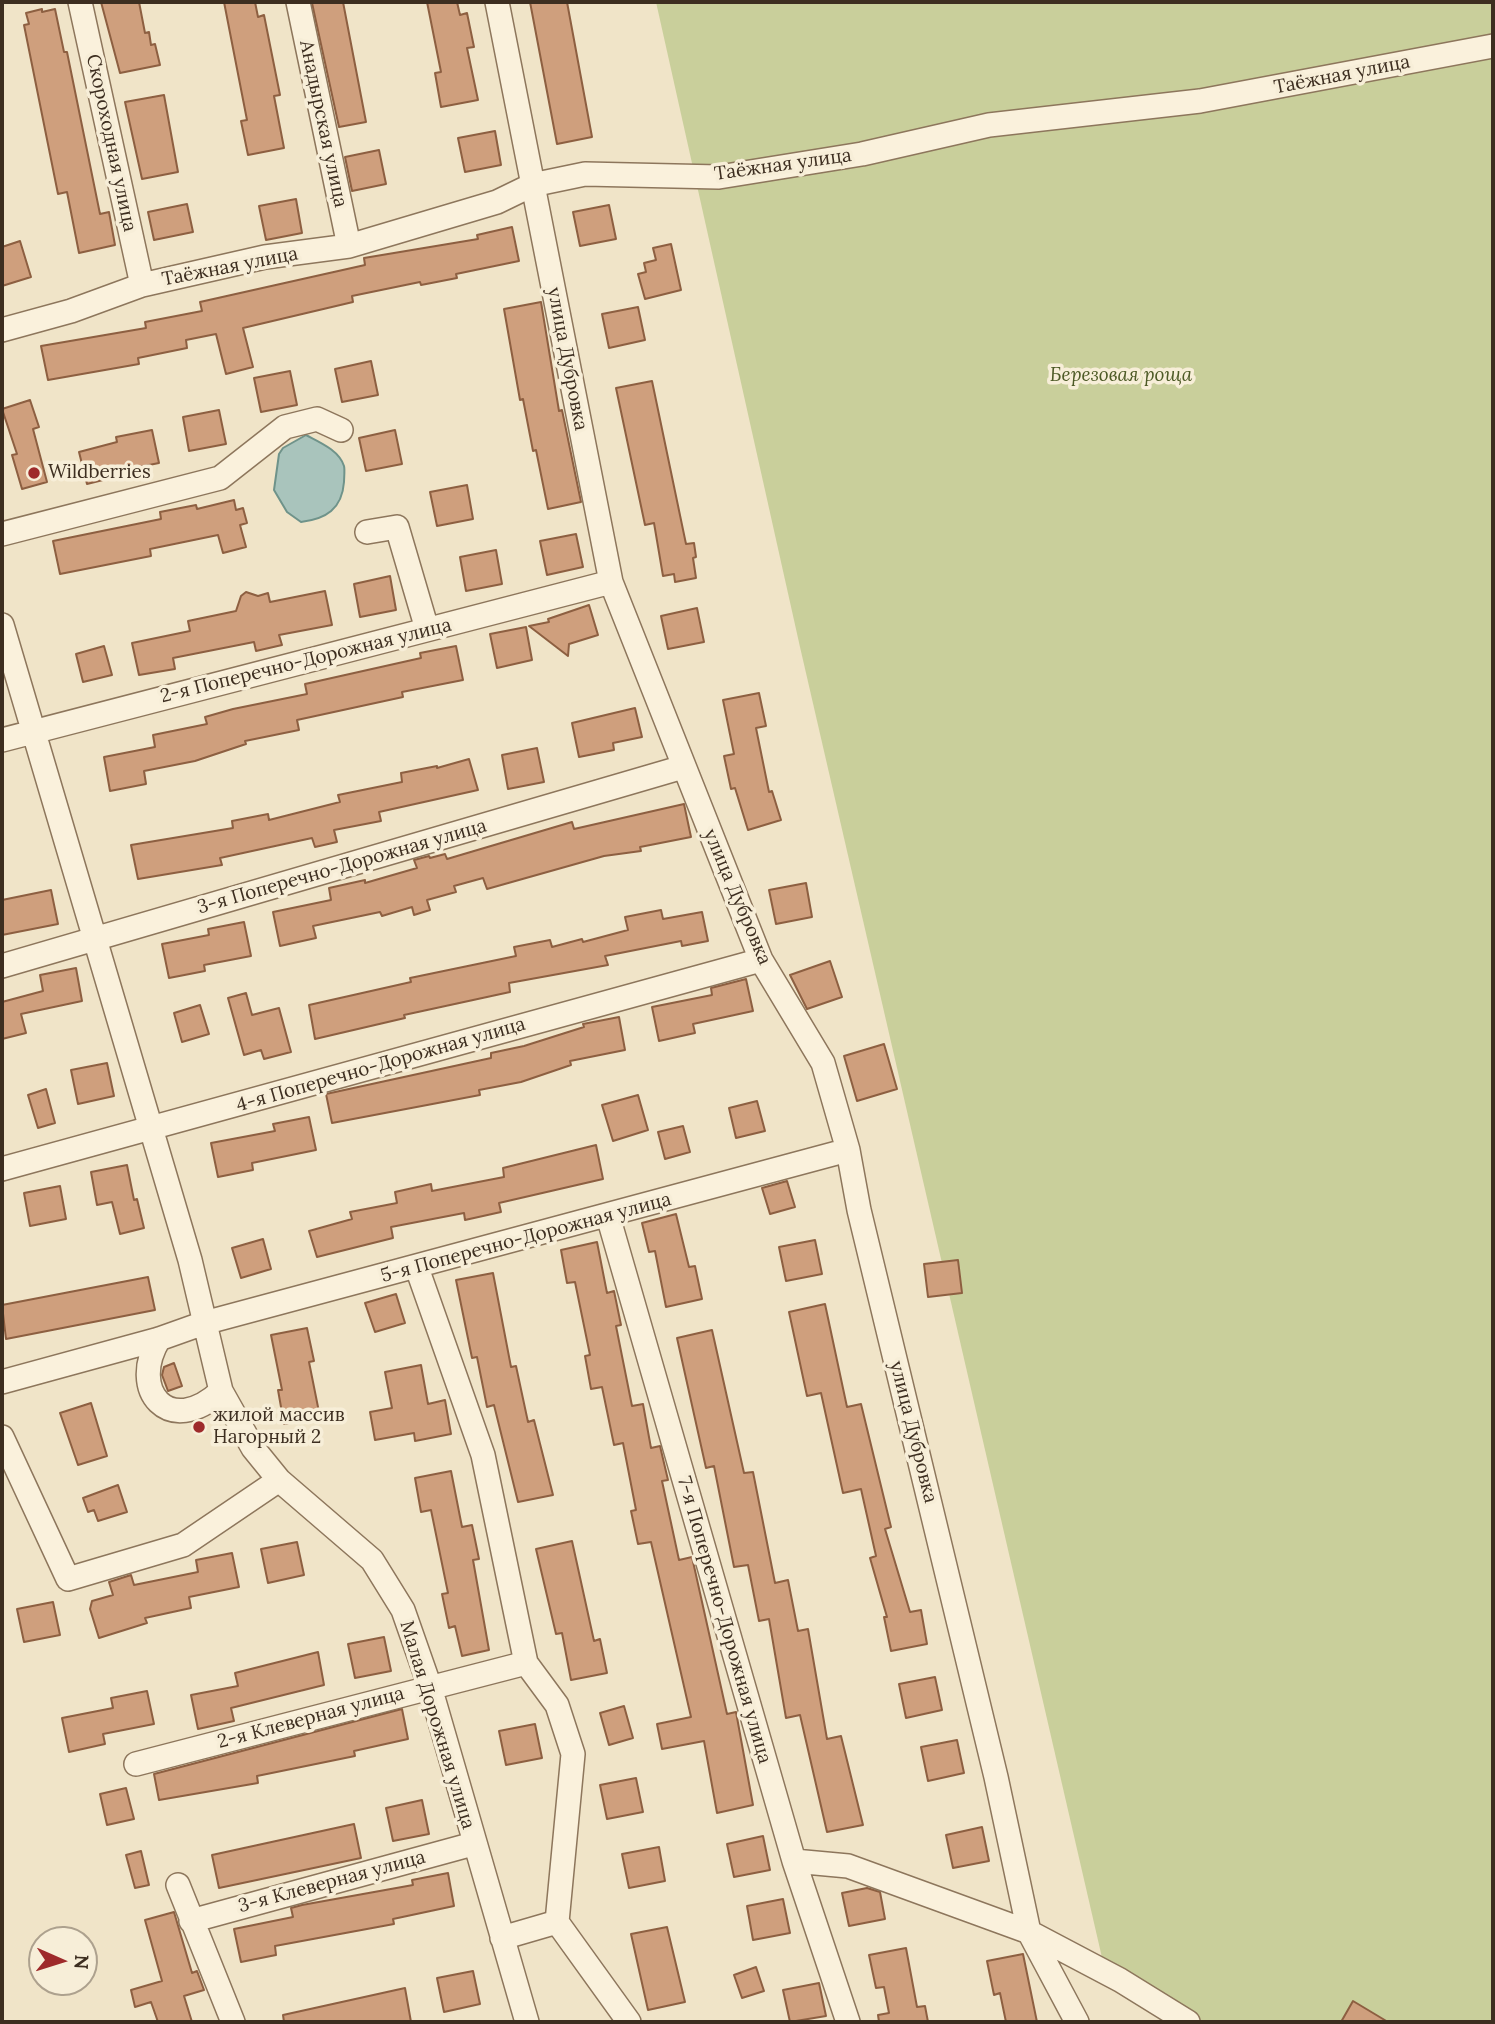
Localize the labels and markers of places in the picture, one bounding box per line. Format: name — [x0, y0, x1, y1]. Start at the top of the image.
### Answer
place label: Wildberries — [48, 462, 151, 484]
marker: Wildberries — [26, 465, 42, 481]
place label: жилой массив Нагорный 2 — [213, 1405, 345, 1449]
marker: жилой массив Нагорный 2 — [191, 1419, 207, 1435]

